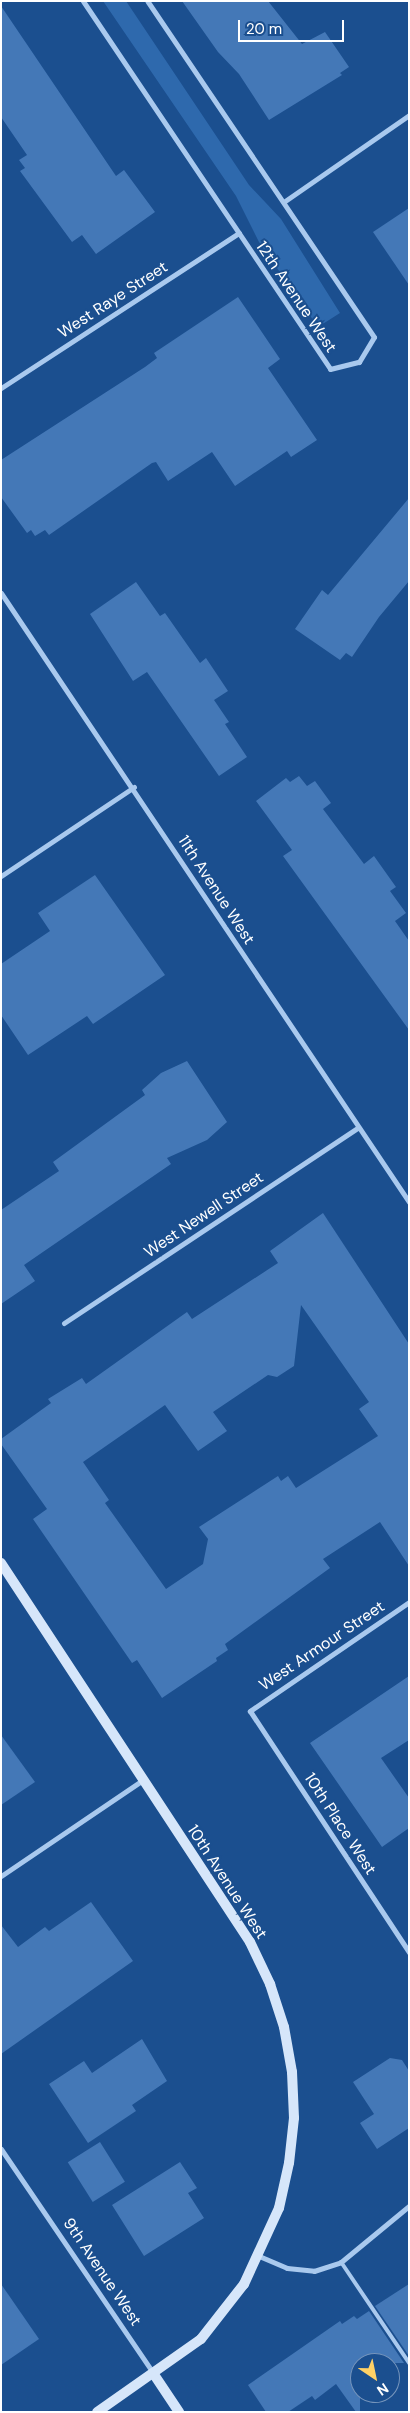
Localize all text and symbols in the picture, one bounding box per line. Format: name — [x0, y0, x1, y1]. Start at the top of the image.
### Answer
scale bar — [240, 10, 346, 42]
text: 20 m — [246, 19, 282, 39]
street label: 12th Avenue West — [252, 238, 340, 356]
street label: West Raye Street — [55, 257, 171, 343]
street label: 11th Avenue West — [174, 832, 258, 948]
street label: West Newell Street — [141, 1168, 267, 1262]
street label: West Armour Street — [256, 1597, 388, 1695]
street label: 10th Place West — [300, 1770, 380, 1878]
street label: 10th Avenue West — [183, 1821, 271, 1943]
street label: 9th Avenue West — [59, 2214, 145, 2330]
north arrow — [350, 2353, 400, 2403]
text: N — [374, 2379, 392, 2400]

